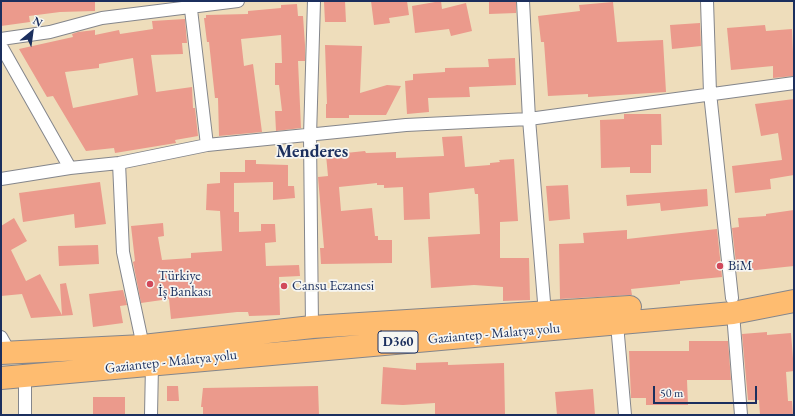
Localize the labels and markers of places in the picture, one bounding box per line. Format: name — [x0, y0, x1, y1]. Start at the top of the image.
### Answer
place label: BiM — [728, 258, 752, 274]
marker: BiM — [715, 261, 725, 271]
place label: Türkiye İş Bankası — [158, 268, 211, 300]
place label: Cansu Eczanesi — [292, 278, 374, 294]
marker: Türkiye İş Bankası — [145, 279, 155, 289]
marker: Cansu Eczanesi — [279, 281, 289, 291]

